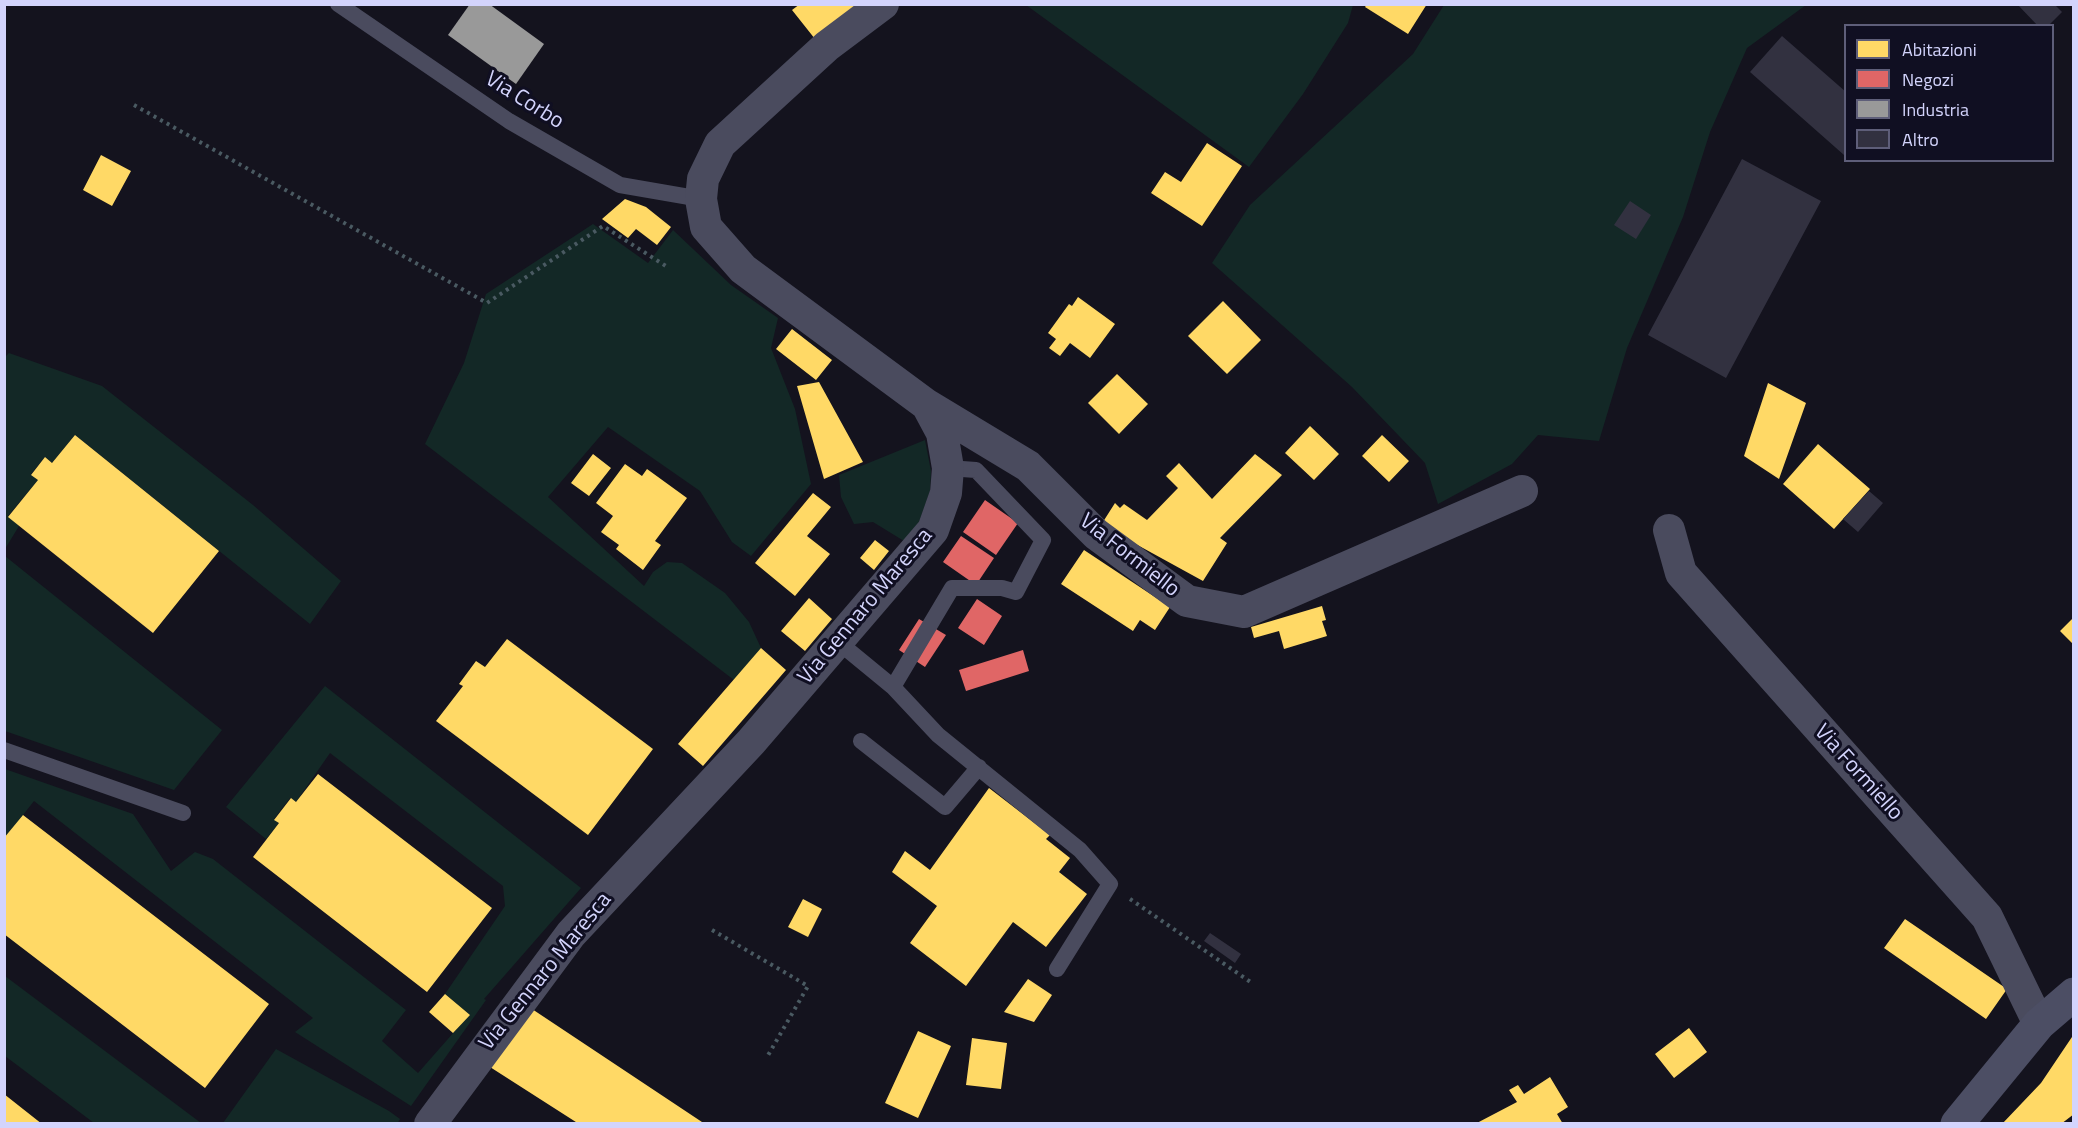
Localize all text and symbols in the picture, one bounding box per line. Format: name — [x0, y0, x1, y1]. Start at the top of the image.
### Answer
legend — [1844, 24, 2054, 162]
text: Abitazioni — [1902, 36, 1977, 63]
text: Negozi — [1902, 66, 1954, 93]
street label: Via Corbo — [480, 67, 568, 135]
text: Industria — [1902, 96, 1969, 123]
text: Altro — [1902, 126, 1939, 153]
street label: Via Formiello — [1074, 509, 1184, 603]
street label: Via Gennaro Maresca — [793, 524, 939, 690]
street label: Via Formiello — [1808, 720, 1908, 826]
street label: Via Gennaro Maresca — [474, 888, 618, 1056]

